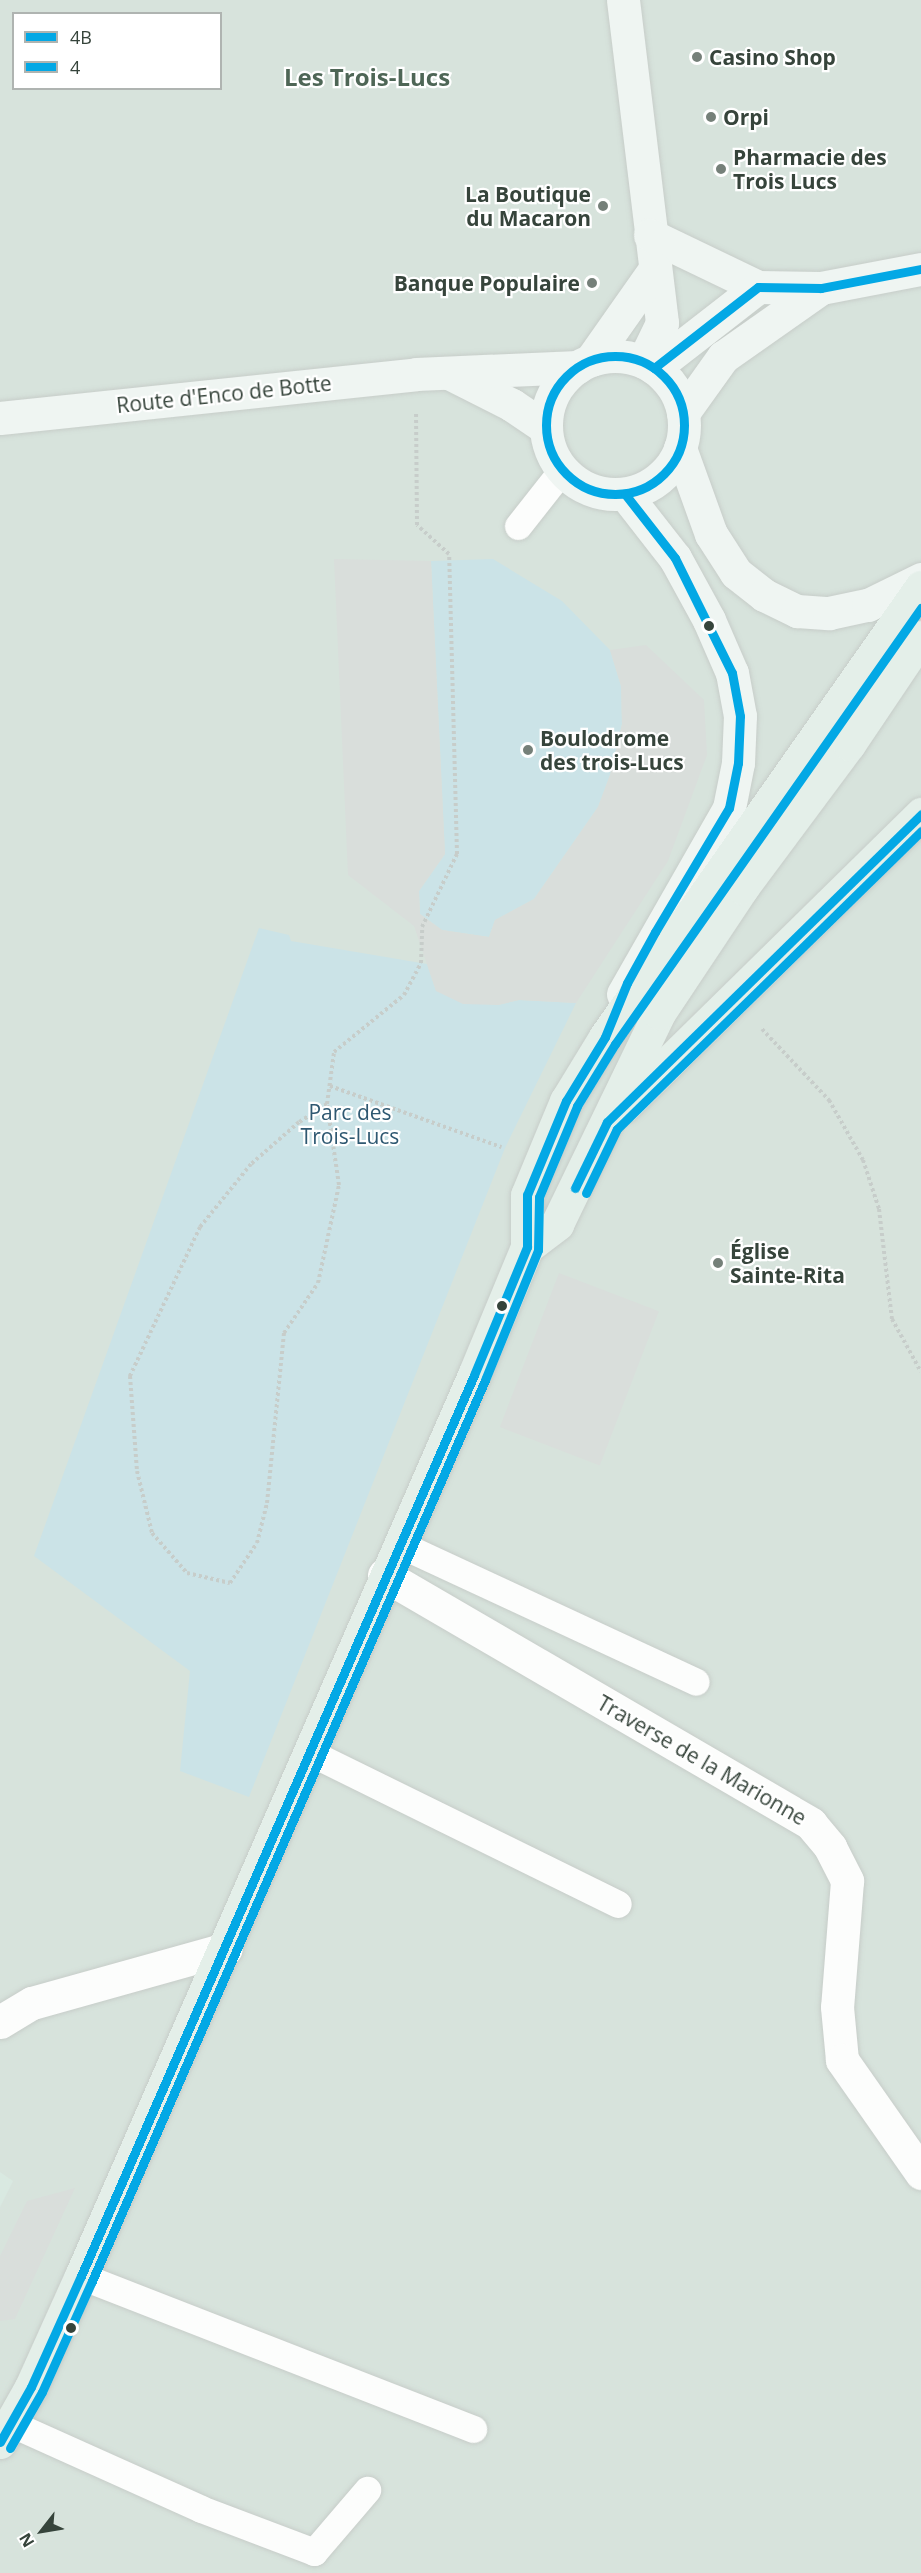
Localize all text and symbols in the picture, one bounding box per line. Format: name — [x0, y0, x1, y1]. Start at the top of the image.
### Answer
legend — [12, 12, 222, 90]
text: 4B — [70, 25, 92, 49]
place label: Casino Shop — [709, 44, 836, 70]
marker: Casino Shop — [690, 50, 704, 64]
text: 4 — [70, 55, 80, 79]
district label: Les Trois-Lucs — [284, 63, 450, 91]
place label: Orpi — [723, 104, 769, 130]
marker: Orpi — [704, 110, 718, 124]
place label: Pharmacie des Trois Lucs — [733, 144, 887, 194]
marker: Pharmacie des Trois Lucs — [714, 162, 728, 176]
place label: La Boutique du Macaron — [465, 181, 591, 231]
marker: La Boutique du Macaron — [596, 199, 610, 213]
place label: Banque Populaire — [394, 270, 580, 296]
marker: Banque Populaire — [585, 276, 599, 290]
street label: Route d'Enco de Botte — [115, 370, 333, 418]
unlabelled marker — [703, 620, 715, 632]
place label: Boulodrome des trois-Lucs — [540, 725, 684, 775]
marker: Boulodrome des trois-Lucs — [521, 743, 535, 757]
park label: Parc des Trois-Lucs — [301, 1099, 399, 1149]
place label: Église Sainte-Rita — [730, 1238, 845, 1288]
marker: Église Sainte-Rita — [711, 1256, 725, 1270]
unlabelled marker — [496, 1300, 508, 1312]
street label: Traverse de la Marionne — [593, 1690, 811, 1830]
unlabelled marker — [65, 2322, 77, 2334]
north arrow — [12, 2501, 72, 2561]
text: N — [14, 2529, 39, 2552]

